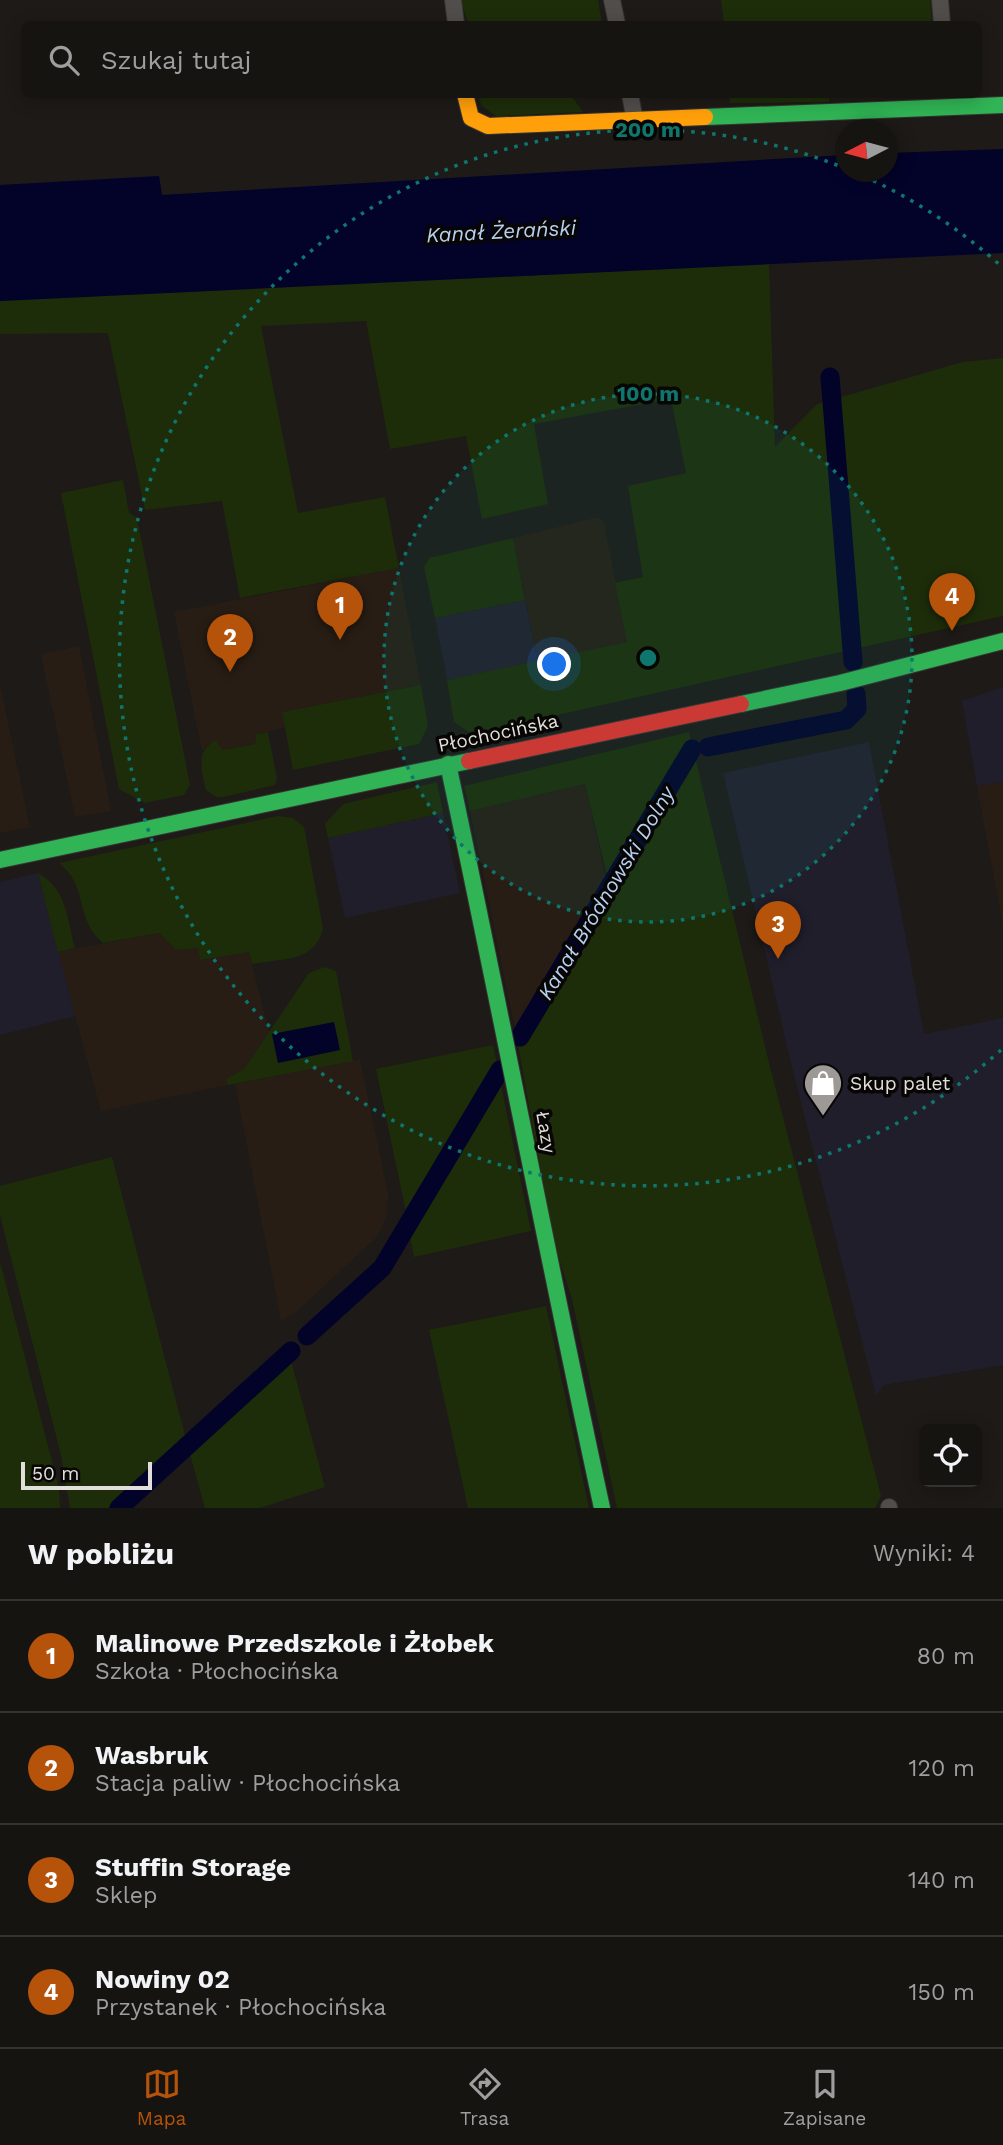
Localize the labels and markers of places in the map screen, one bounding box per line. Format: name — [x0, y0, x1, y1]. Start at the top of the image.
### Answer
pin: 4 — [929, 573, 975, 631]
pin: 1 — [317, 582, 363, 640]
pin: 2 — [207, 614, 253, 672]
centre of rings — [636, 646, 660, 670]
pin: 3 — [755, 901, 801, 959]
shop icon: Skup palet — [802, 1062, 844, 1117]
place label: Skup palet — [850, 1072, 950, 1095]

